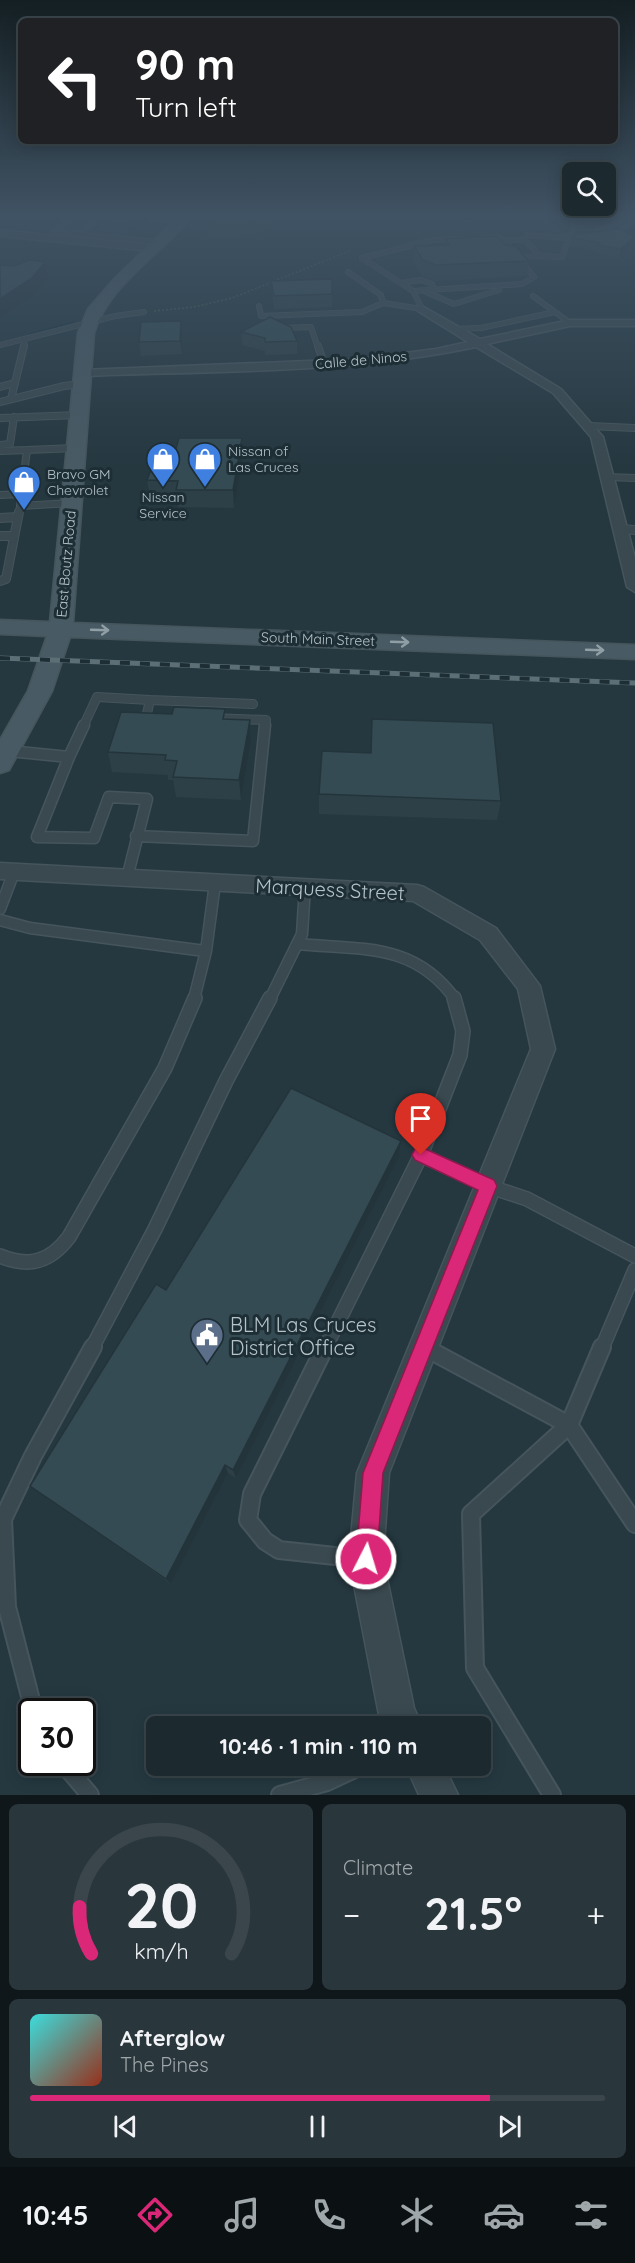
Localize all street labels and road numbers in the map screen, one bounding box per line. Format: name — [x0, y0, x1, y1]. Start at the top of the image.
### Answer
street label: Calle de Ninos — [314, 347, 408, 373]
street label: East Boutz Road — [52, 510, 80, 618]
street label: South Main Street — [261, 628, 376, 650]
street label: Marquess Street — [255, 873, 406, 905]

